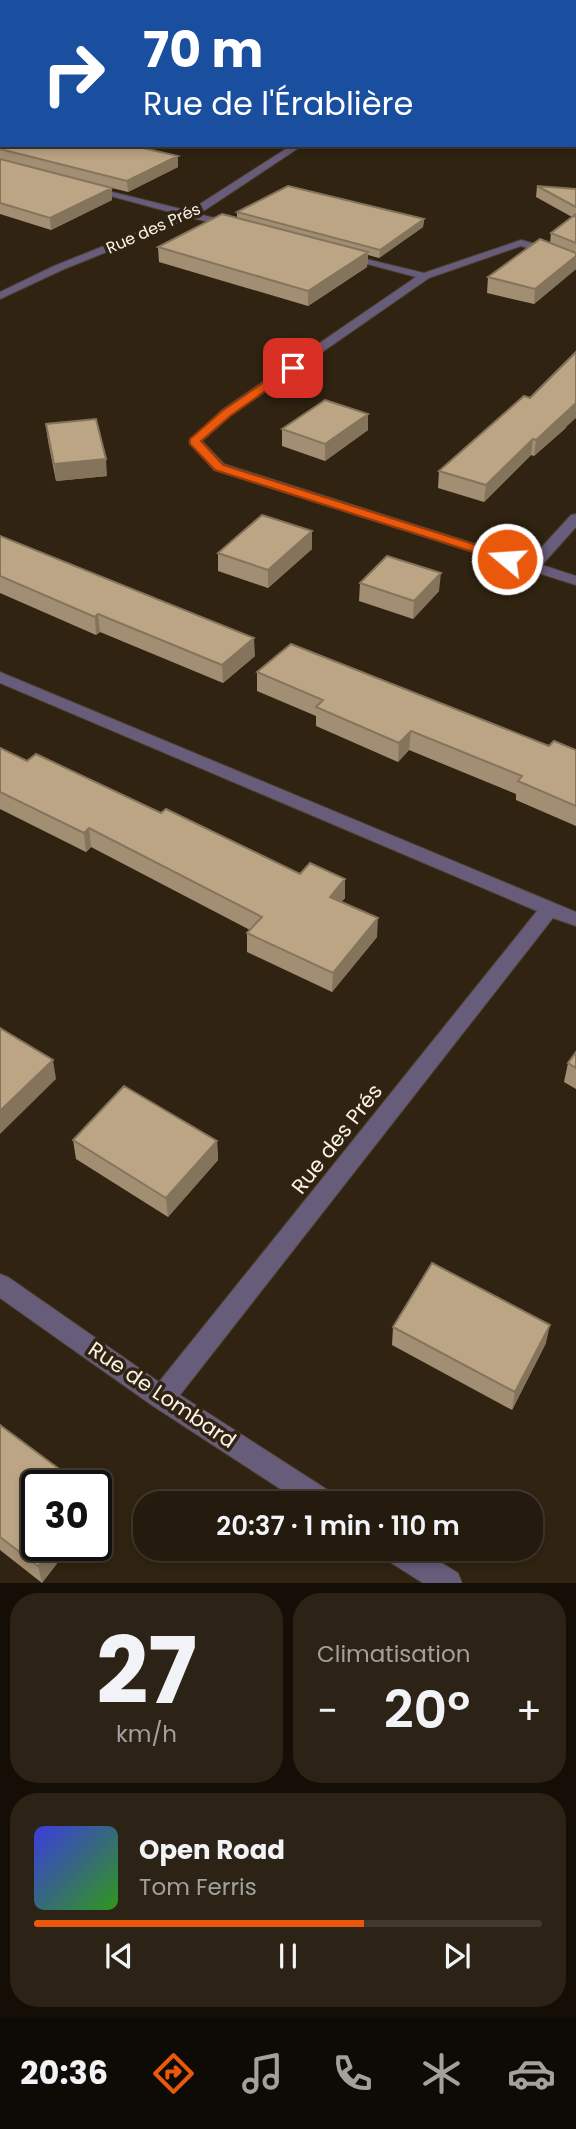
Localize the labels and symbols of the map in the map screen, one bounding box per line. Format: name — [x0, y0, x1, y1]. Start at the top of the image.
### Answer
street label: Rue des Prés — [102, 197, 204, 260]
pin — [263, 338, 323, 398]
position arrow — [470, 522, 544, 596]
street label: Rue des Prés — [284, 1078, 389, 1200]
street label: Rue de Lombard — [83, 1334, 242, 1455]
speed limit sign: 30 — [21, 1470, 112, 1561]

